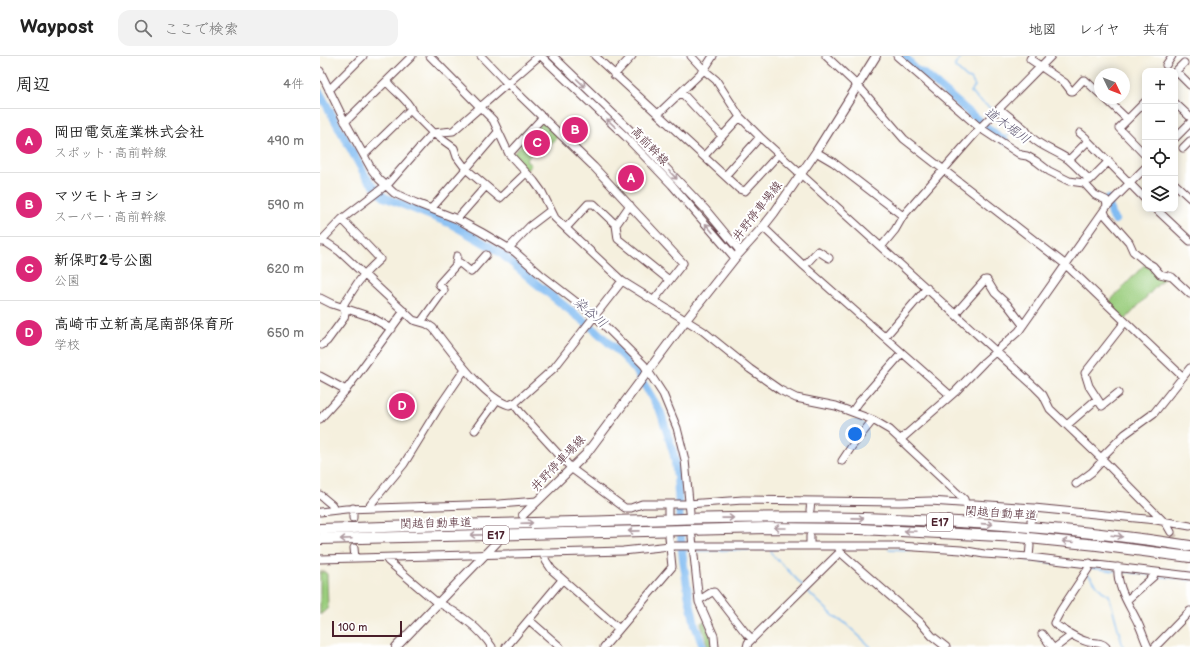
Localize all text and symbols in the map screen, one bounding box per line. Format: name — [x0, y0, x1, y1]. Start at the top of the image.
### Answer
search box — [118, 10, 398, 46]
text: Waypost — [20, 16, 94, 39]
icon: search — [132, 17, 154, 39]
text: ここで検索 — [164, 20, 239, 39]
text: 地図 — [1029, 21, 1057, 38]
text: レイヤ — [1079, 21, 1120, 38]
text: 共有 — [1142, 21, 1170, 38]
north arrow — [1094, 68, 1130, 104]
map controls — [1142, 68, 1178, 212]
button: + — [1142, 68, 1178, 104]
text: 周辺 — [16, 75, 50, 95]
text: 4件 — [283, 76, 304, 92]
one-way arrow — [576, 78, 586, 88]
water label: 道木堀川 — [982, 104, 1033, 148]
button: − — [1142, 104, 1178, 140]
pin: B — [562, 115, 588, 145]
one-way arrow — [606, 118, 616, 128]
text: 岡田電気産業株式会社 — [54, 123, 204, 142]
street label: 高前幹線 — [628, 124, 672, 169]
pin: C — [524, 128, 550, 158]
text: A — [25, 133, 33, 149]
text: 490 m — [267, 133, 304, 149]
button: locate — [1142, 140, 1178, 176]
text: スポット · 高前幹線 — [54, 145, 166, 161]
pin: A — [618, 163, 644, 193]
one-way arrow — [668, 170, 678, 180]
button: layers — [1142, 176, 1178, 212]
street label: 井野停車場線 — [729, 178, 785, 244]
text: マツモトキヨシ — [54, 187, 159, 206]
text: B — [24, 197, 34, 213]
text: 590 m — [267, 197, 304, 213]
text: スーパー · 高前幹線 — [54, 209, 166, 225]
one-way arrow — [705, 223, 714, 234]
text: 新保町2号公園 — [54, 251, 153, 270]
text: C — [24, 261, 34, 277]
text: 620 m — [266, 261, 304, 277]
text: 公園 — [54, 273, 80, 289]
water label: 染谷川 — [570, 294, 610, 332]
text: 高崎市立新高尾南部保育所 — [54, 315, 234, 334]
text: D — [24, 325, 34, 341]
text: 650 m — [267, 325, 304, 341]
text: 学校 — [54, 337, 80, 353]
pin: D — [389, 391, 415, 421]
your location — [845, 424, 865, 444]
street label: 井野停車場線 — [528, 432, 589, 494]
street label: 関越自動車道 — [965, 504, 1037, 523]
road number: E17 — [927, 513, 953, 531]
one-way arrow — [721, 514, 734, 522]
one-way arrow — [851, 514, 864, 522]
street label: 関越自動車道 — [400, 515, 472, 532]
one-way arrow — [520, 520, 533, 527]
one-way arrow — [980, 521, 993, 528]
one-way arrow — [774, 524, 787, 532]
road number: E17 — [483, 526, 509, 544]
one-way arrow — [627, 527, 640, 535]
one-way arrow — [904, 527, 917, 535]
one-way arrow — [470, 531, 483, 539]
one-way arrow — [1110, 533, 1123, 540]
one-way arrow — [340, 535, 353, 542]
one-way arrow — [1062, 538, 1075, 546]
scale bar — [332, 619, 402, 638]
text: 100 m — [338, 621, 367, 634]

